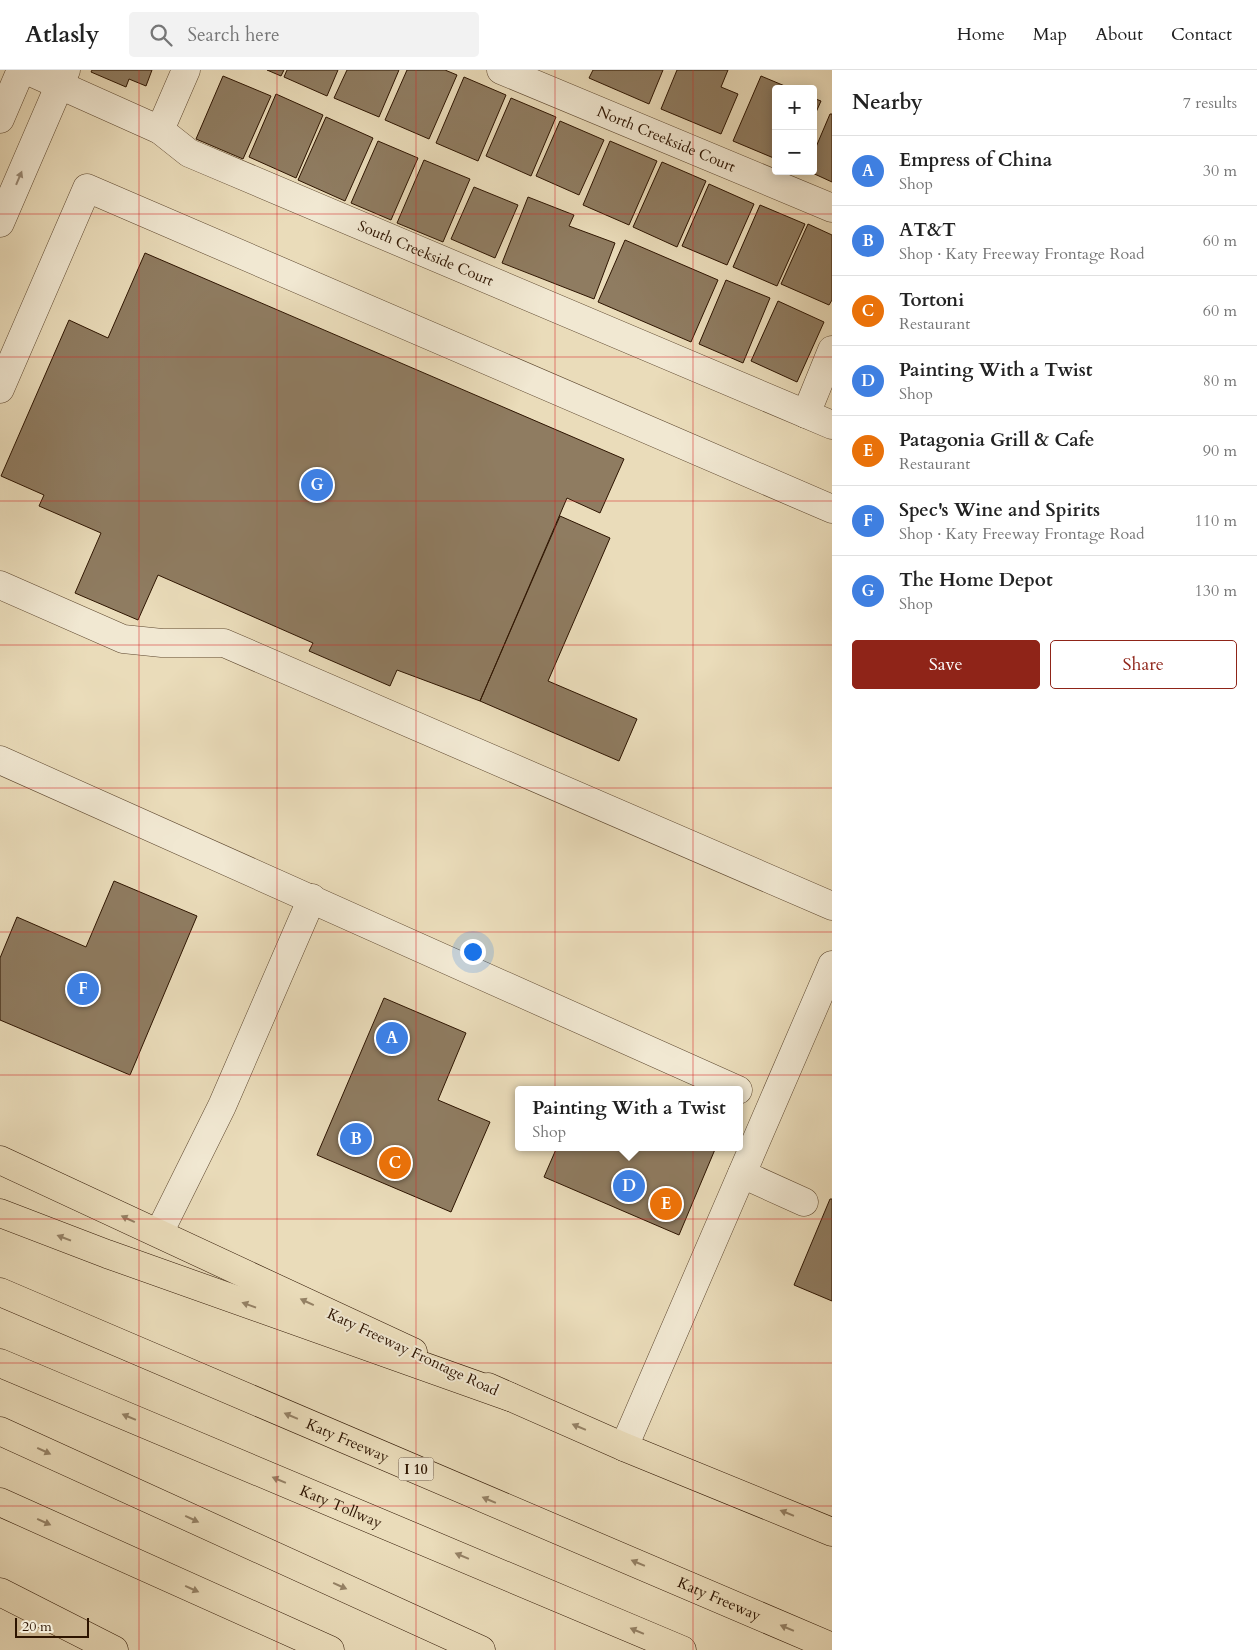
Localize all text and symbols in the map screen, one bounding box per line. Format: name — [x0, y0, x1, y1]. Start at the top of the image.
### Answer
search box — [129, 12, 479, 57]
text: Atlasly — [25, 18, 99, 51]
icon: search — [147, 21, 175, 49]
text: Search here — [187, 22, 280, 48]
text: Home — [957, 22, 1005, 47]
text: Map — [1033, 22, 1067, 47]
text: About — [1095, 22, 1143, 47]
text: Contact — [1171, 22, 1232, 47]
map controls — [772, 85, 817, 175]
button: + — [772, 85, 817, 130]
text: Nearby — [852, 88, 923, 117]
text: 7 results — [1183, 92, 1237, 114]
street label: North Creekside Court — [594, 101, 739, 177]
button: − — [772, 130, 817, 175]
text: Empress of China — [899, 147, 1052, 173]
text: A — [862, 160, 874, 182]
text: 30 m — [1203, 160, 1237, 182]
one-way arrow — [16, 171, 24, 185]
text: Shop — [899, 173, 933, 195]
street label: South Creekside Court — [355, 216, 497, 291]
text: AT&T — [899, 217, 956, 243]
text: B — [862, 230, 874, 252]
text: 60 m — [1203, 230, 1237, 252]
text: Shop · Katy Freeway Frontage Road — [899, 243, 1145, 265]
text: Tortoni — [899, 287, 964, 313]
text: C — [862, 300, 874, 322]
text: 60 m — [1203, 300, 1237, 322]
text: Restaurant — [899, 313, 970, 335]
text: Painting With a Twist — [899, 357, 1092, 383]
text: D — [861, 370, 875, 392]
text: 80 m — [1203, 370, 1237, 392]
text: Shop — [899, 383, 933, 405]
text: Patagonia Grill & Cafe — [899, 427, 1095, 453]
text: E — [863, 440, 873, 462]
text: 90 m — [1203, 440, 1237, 462]
text: Restaurant — [899, 453, 970, 475]
pin: G — [301, 466, 333, 504]
text: Spec's Wine and Spirits — [899, 497, 1100, 523]
text: F — [863, 510, 873, 532]
text: 110 m — [1195, 510, 1237, 532]
text: Shop · Katy Freeway Frontage Road — [899, 523, 1145, 545]
text: The Home Depot — [899, 567, 1053, 593]
text: G — [861, 580, 875, 602]
text: 130 m — [1195, 580, 1237, 602]
text: Shop — [899, 593, 933, 615]
button: Save — [852, 640, 1040, 689]
button: Share — [1050, 640, 1237, 689]
your location — [460, 939, 486, 965]
pin: F — [67, 970, 99, 1008]
pin: A — [376, 1019, 408, 1057]
popup — [515, 1086, 743, 1151]
text: Painting With a Twist — [532, 1095, 726, 1121]
pin: B — [340, 1120, 372, 1158]
text: Shop — [532, 1121, 566, 1143]
pin: C — [379, 1144, 411, 1182]
pin: D — [613, 1167, 645, 1205]
pin: E — [650, 1185, 682, 1223]
one-way arrow — [121, 1214, 135, 1222]
one-way arrow — [56, 1234, 71, 1242]
one-way arrow — [300, 1298, 314, 1306]
one-way arrow — [242, 1301, 257, 1308]
street label: Katy Freeway Frontage Road — [324, 1304, 502, 1400]
one-way arrow — [284, 1411, 298, 1419]
one-way arrow — [122, 1413, 136, 1421]
street label: Katy Freeway — [303, 1414, 392, 1467]
one-way arrow — [572, 1423, 586, 1431]
one-way arrow — [37, 1448, 51, 1456]
road number: I 10 — [398, 1458, 434, 1480]
one-way arrow — [272, 1475, 286, 1483]
street label: Katy Tollway — [297, 1480, 385, 1533]
one-way arrow — [482, 1495, 496, 1503]
one-way arrow — [780, 1509, 794, 1517]
one-way arrow — [185, 1516, 199, 1524]
one-way arrow — [37, 1518, 51, 1526]
one-way arrow — [454, 1552, 469, 1560]
one-way arrow — [631, 1559, 645, 1567]
street label: Katy Freeway — [675, 1572, 764, 1625]
one-way arrow — [333, 1583, 347, 1591]
one-way arrow — [185, 1584, 200, 1593]
scale bar — [15, 1615, 89, 1638]
text: 20 m — [22, 1617, 52, 1636]
one-way arrow — [780, 1623, 794, 1631]
one-way arrow — [630, 1626, 645, 1634]

